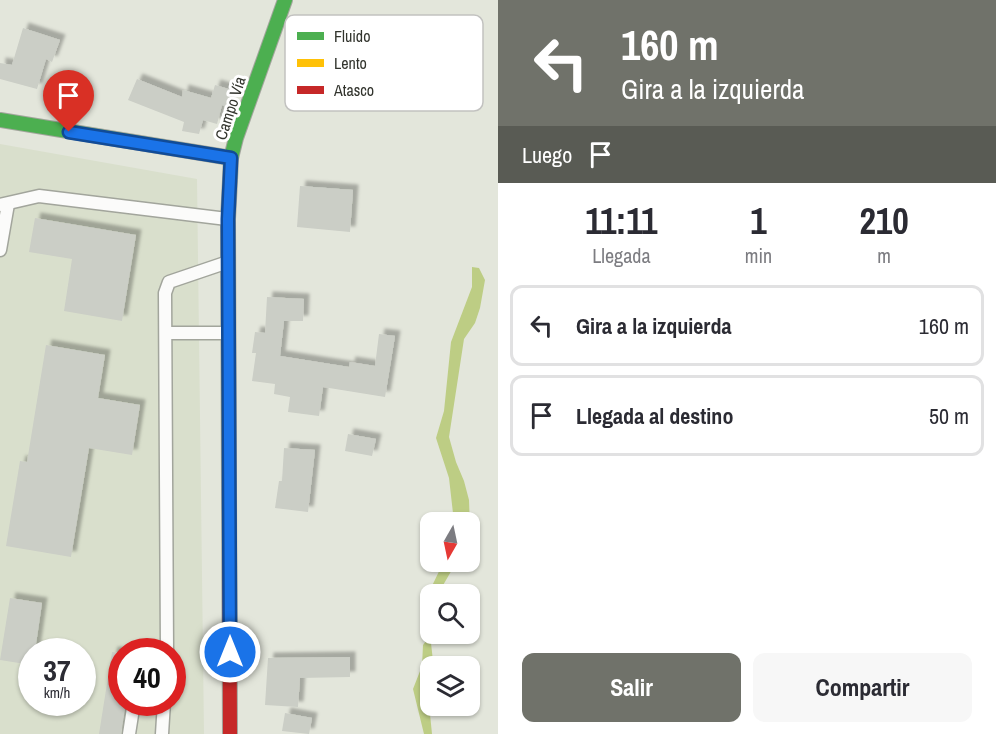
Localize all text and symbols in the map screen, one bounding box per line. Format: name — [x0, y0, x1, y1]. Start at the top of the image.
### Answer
legend — [285, 15, 483, 111]
text: 160 m — [621, 17, 719, 73]
icon: left — [522, 24, 600, 102]
text: Fluido — [334, 25, 370, 47]
text: Lento — [334, 52, 367, 74]
pin — [43, 70, 94, 132]
text: Gira a la izquierda — [621, 71, 804, 107]
street label: Campo Vía — [209, 73, 251, 143]
icon: arrive — [52, 79, 85, 112]
text: Atasco — [333, 79, 374, 101]
icon: arrive — [584, 138, 617, 171]
text: Luego — [522, 140, 572, 170]
text: 11:11 — [585, 197, 658, 245]
text: 1 — [750, 197, 767, 245]
text: 210 — [859, 197, 909, 245]
text: Llegada — [592, 242, 651, 269]
text: min — [745, 242, 772, 269]
text: m — [877, 242, 891, 269]
icon: left — [525, 309, 558, 342]
text: Gira a la izquierda — [576, 311, 731, 341]
text: 160 m — [919, 311, 969, 341]
icon: arrive — [525, 399, 558, 432]
text: Llegada al destino — [576, 401, 733, 431]
text: 50 m — [929, 401, 969, 431]
north arrow — [420, 512, 480, 572]
map controls — [420, 512, 480, 716]
button: search — [420, 584, 480, 644]
position arrow — [198, 620, 262, 684]
speed limit sign: 40 — [108, 638, 186, 716]
text: 37 — [43, 650, 71, 690]
button: Salir — [522, 653, 741, 722]
button: Compartir — [753, 653, 972, 722]
button: layers — [420, 656, 480, 716]
text: km/h — [44, 682, 70, 703]

